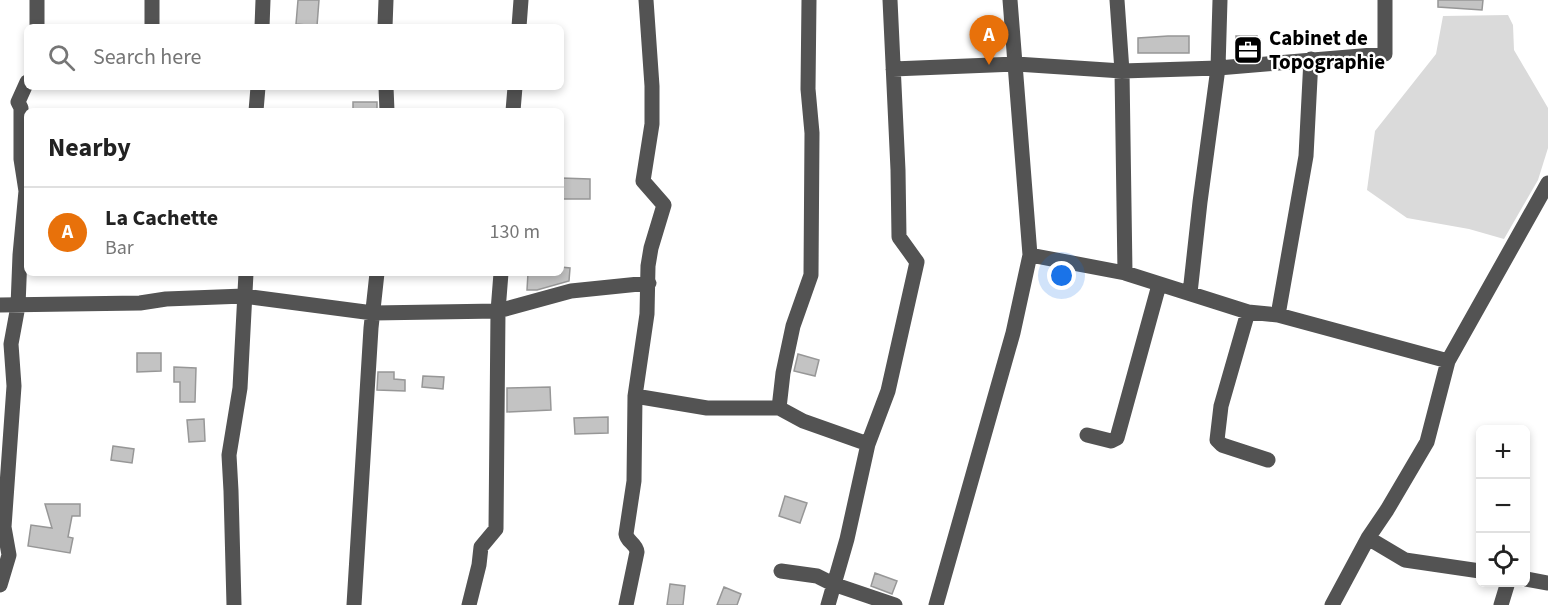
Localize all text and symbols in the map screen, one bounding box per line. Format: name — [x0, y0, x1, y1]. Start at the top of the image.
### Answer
pin: A — [970, 16, 1008, 65]
place label: Cabinet de Topographie — [1269, 23, 1385, 77]
search box — [24, 24, 564, 90]
office icon: Cabinet de Topographie — [1232, 34, 1264, 66]
icon: search — [45, 41, 78, 74]
text: Search here — [93, 41, 201, 73]
text: Nearby — [48, 129, 131, 166]
text: La Cachette — [105, 202, 218, 234]
text: A — [62, 218, 73, 246]
text: 130 m — [490, 218, 540, 246]
text: Bar — [105, 234, 134, 262]
your location — [1047, 261, 1076, 290]
map controls — [1476, 425, 1530, 587]
button: + — [1476, 425, 1530, 479]
button: − — [1476, 479, 1530, 533]
button: locate — [1476, 533, 1530, 587]

